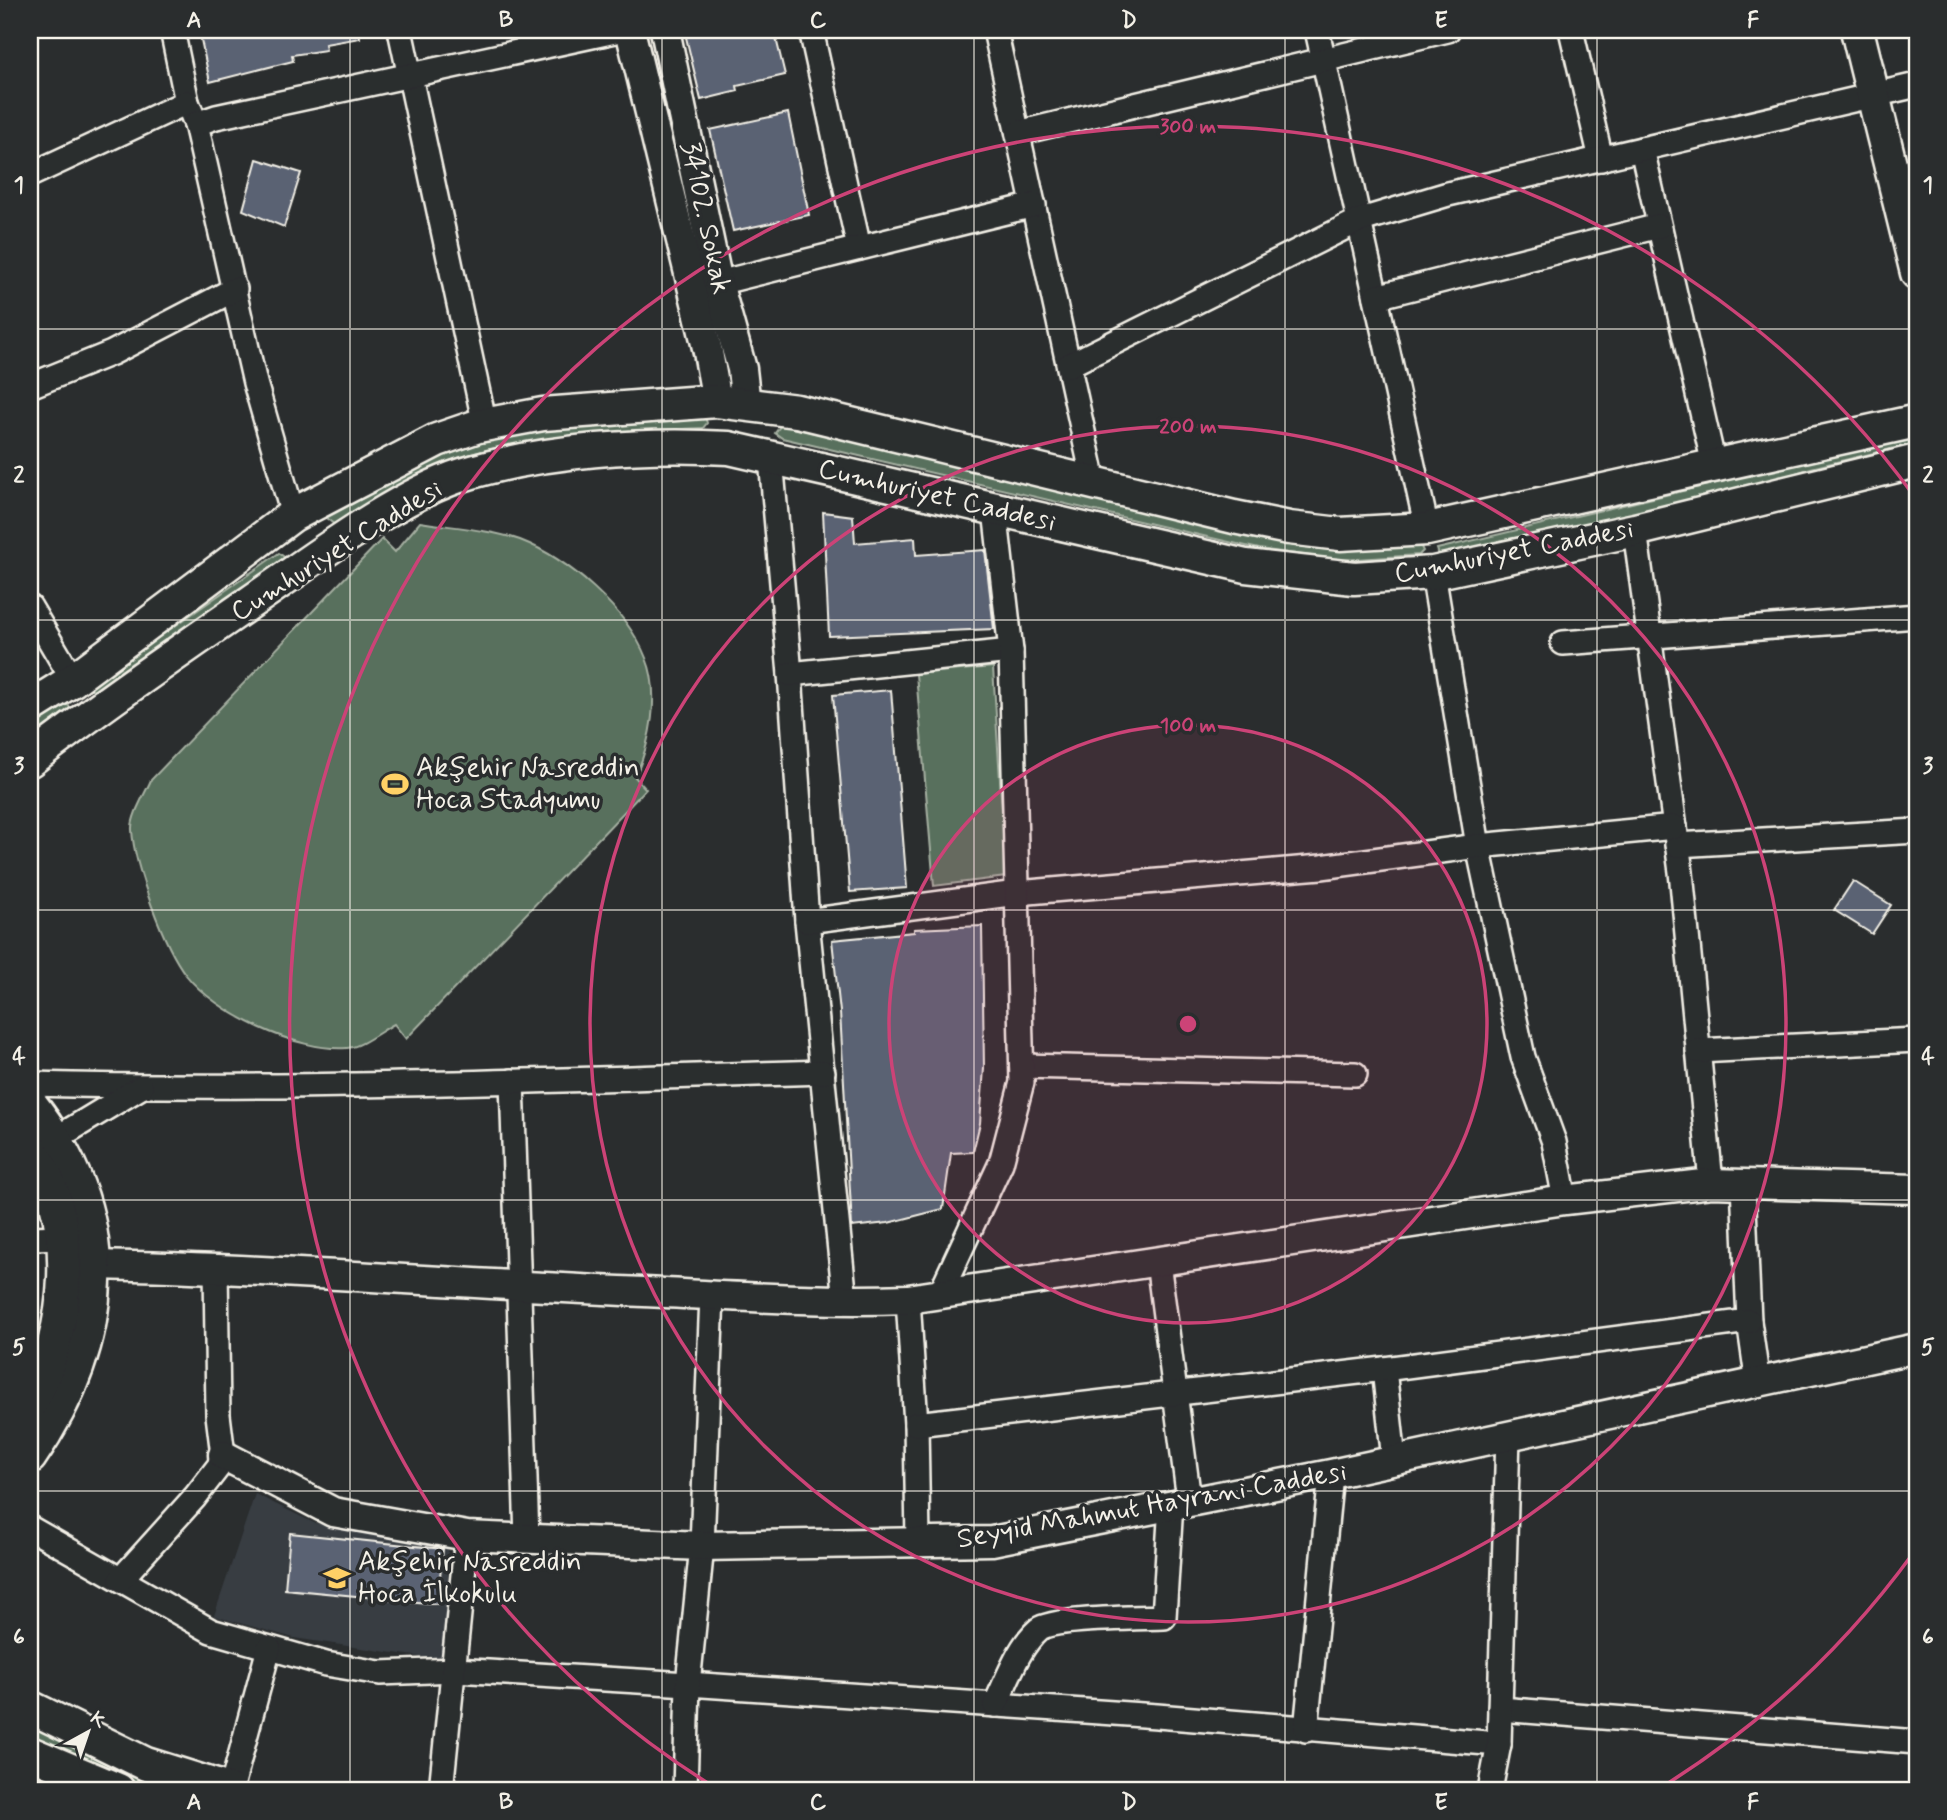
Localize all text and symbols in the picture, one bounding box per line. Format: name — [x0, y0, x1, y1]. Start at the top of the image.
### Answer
text: A — [186, 6, 202, 36]
text: B — [499, 6, 514, 36]
text: C — [810, 6, 827, 36]
text: D — [1121, 6, 1137, 36]
text: E — [1434, 6, 1448, 36]
text: F — [1747, 6, 1759, 36]
text: 300 m — [1160, 113, 1217, 141]
street label: 34102. Sokak — [671, 138, 739, 298]
text: 1 — [14, 171, 24, 201]
text: 1 — [1923, 171, 1933, 201]
text: 200 m — [1159, 413, 1217, 441]
street label: Cumhuriyet Caddesi — [815, 451, 1059, 541]
text: 2 — [13, 461, 25, 491]
text: 2 — [1922, 461, 1934, 491]
street label: Cumhuriyet Caddesi — [224, 471, 450, 631]
street label: Cumhuriyet Caddesi — [1391, 511, 1637, 593]
text: 100 m — [1160, 712, 1216, 740]
place label: Akşehir Nasreddin Hoca Stadyumu — [416, 750, 640, 819]
text: 3 — [14, 752, 25, 782]
text: 3 — [1923, 752, 1934, 782]
sports icon: Akşehir Nasreddin Hoca Stadyumu — [380, 769, 410, 799]
centre of rings — [1176, 1012, 1200, 1036]
text: 4 — [12, 1042, 26, 1072]
text: 4 — [1921, 1042, 1935, 1072]
text: 5 — [12, 1333, 26, 1363]
text: 5 — [1921, 1333, 1935, 1363]
street label: Seyyid Mahmut Hayrani Caddesi — [954, 1453, 1350, 1559]
place label: Akşehir Nasreddin Hoca İlkokulu — [358, 1544, 582, 1613]
school or university icon: Akşehir Nasreddin Hoca İlkokulu — [322, 1563, 352, 1593]
text: 6 — [13, 1623, 25, 1653]
text: 6 — [1922, 1623, 1934, 1653]
north arrow — [52, 1698, 122, 1768]
text: K — [85, 1706, 112, 1734]
text: A — [186, 1788, 202, 1818]
text: B — [499, 1788, 514, 1818]
text: C — [810, 1788, 827, 1818]
text: D — [1121, 1788, 1137, 1818]
text: E — [1434, 1788, 1448, 1818]
text: F — [1747, 1788, 1759, 1818]

